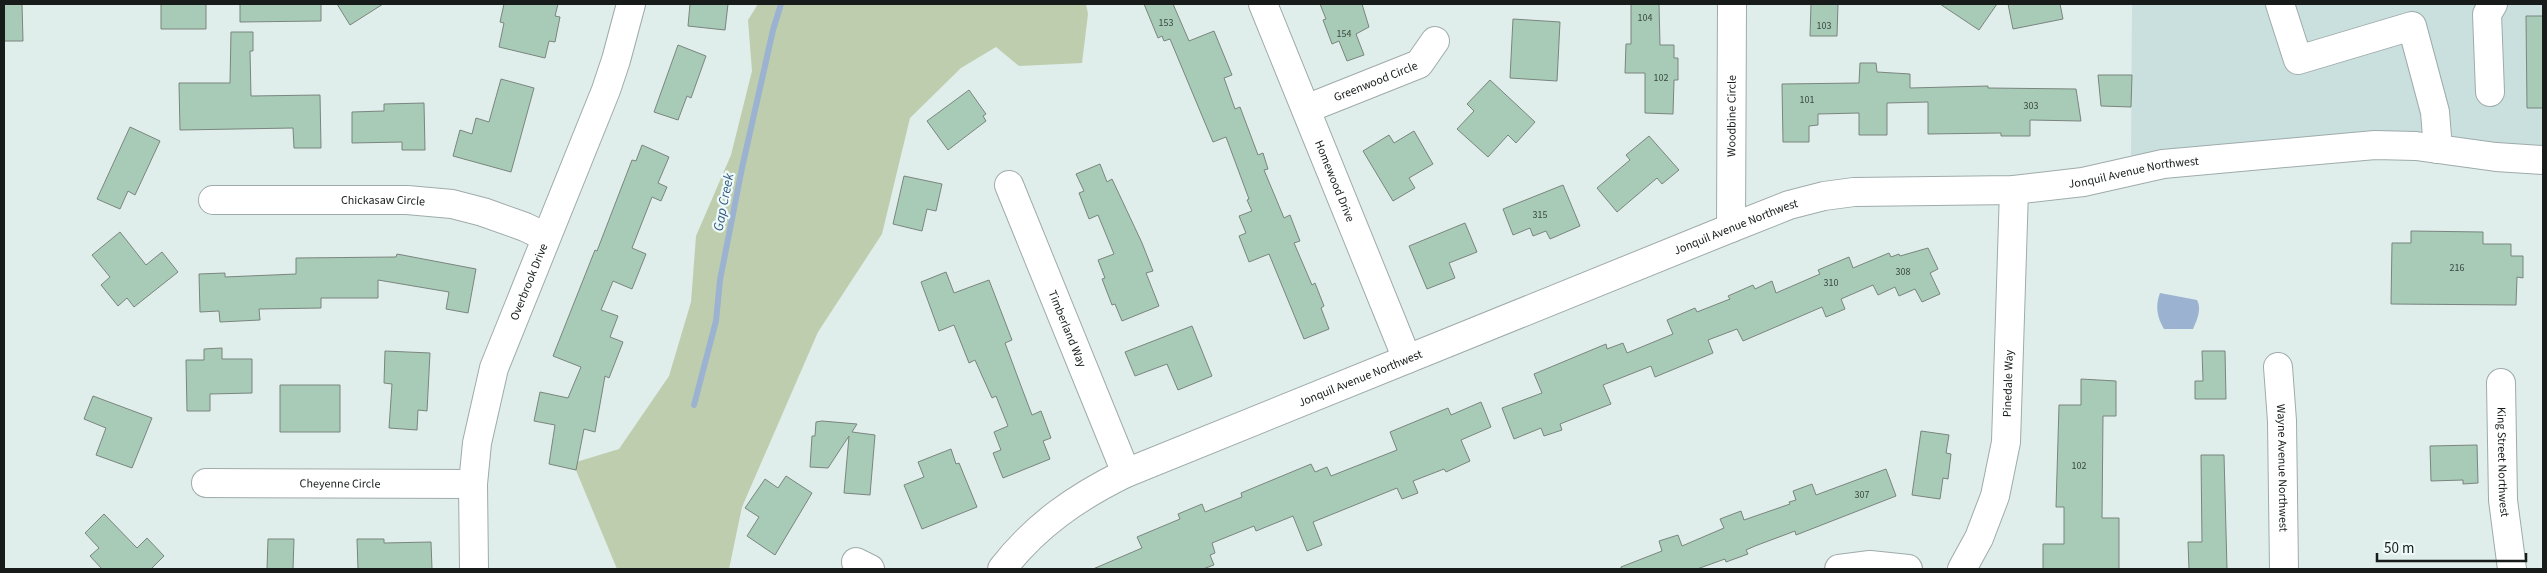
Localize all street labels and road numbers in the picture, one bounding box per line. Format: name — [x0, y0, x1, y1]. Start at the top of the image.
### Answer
street label: Greenwood Circle — [1331, 57, 1420, 106]
street label: Woodbine Circle — [1723, 75, 1741, 157]
street label: Homewood Drive — [1310, 138, 1359, 225]
street label: Jonquil Avenue Northwest — [2068, 153, 2200, 193]
street label: Chickasaw Circle — [341, 192, 426, 211]
street label: Jonquil Avenue Northwest — [1671, 195, 1800, 259]
street label: Overbrook Drive — [506, 241, 552, 323]
street label: Timberland Way — [1044, 288, 1090, 370]
street label: Jonquil Avenue Northwest — [1296, 346, 1425, 411]
street label: Pinedale Way — [1999, 349, 2018, 417]
street label: Wayne Avenue Northwest — [2272, 403, 2291, 532]
street label: King Street Northwest — [2492, 407, 2513, 518]
street label: Cheyenne Circle — [300, 475, 380, 493]

